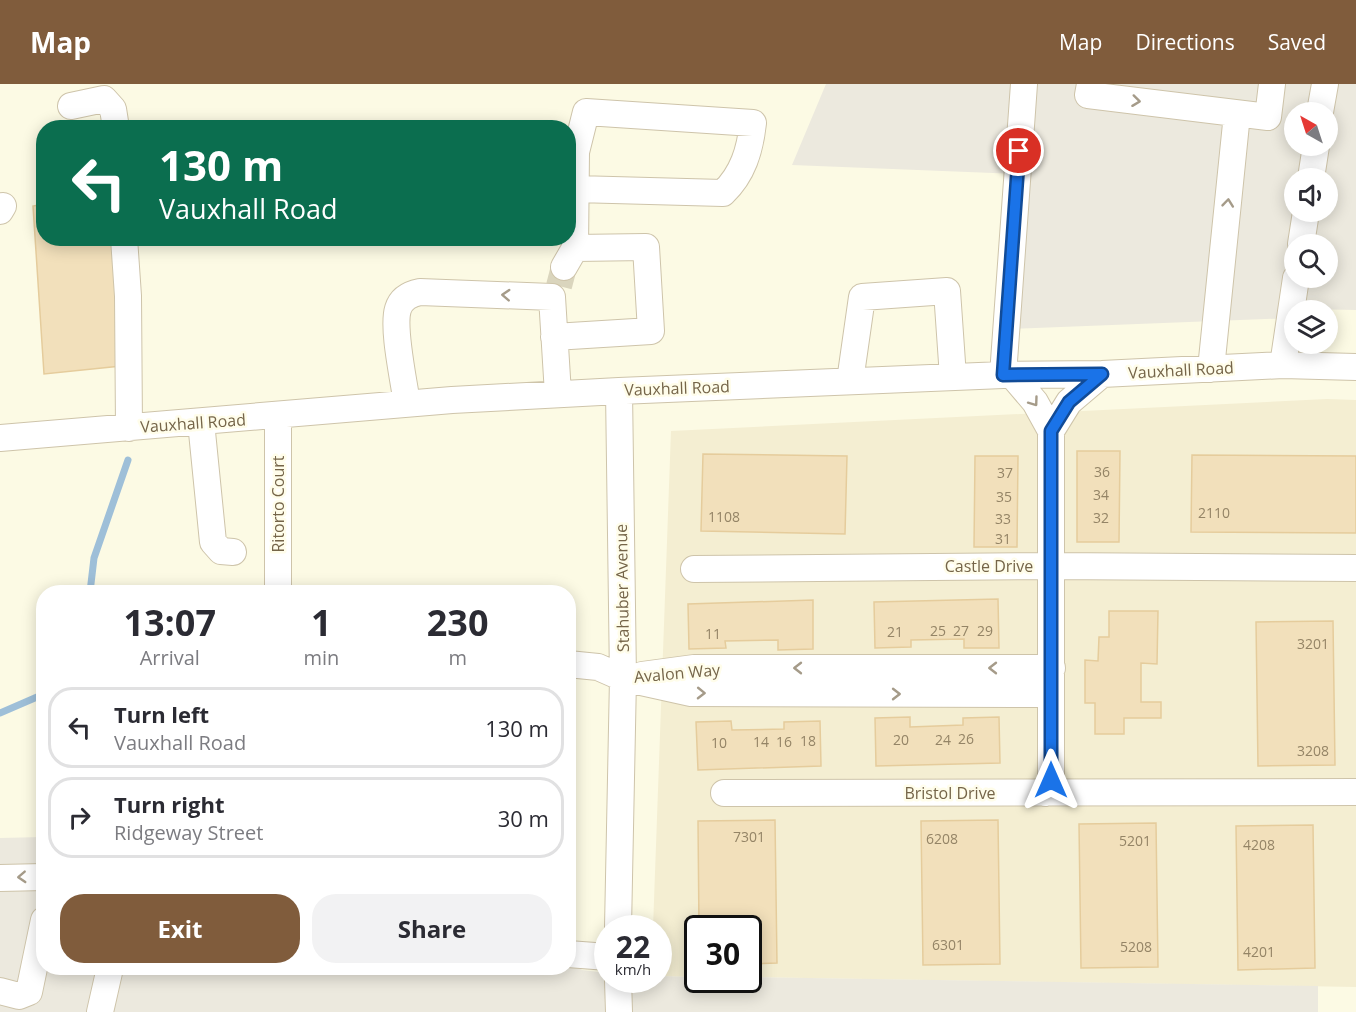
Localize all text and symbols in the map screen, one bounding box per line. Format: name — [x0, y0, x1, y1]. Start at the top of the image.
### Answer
text: Map — [30, 23, 91, 61]
text: Map — [1059, 28, 1102, 56]
text: Directions — [1135, 28, 1235, 56]
text: Saved — [1268, 28, 1326, 56]
one-way arrow — [1131, 94, 1140, 106]
north arrow — [1284, 102, 1338, 156]
map controls — [1284, 102, 1338, 354]
pin — [993, 125, 1044, 176]
icon: arrive — [1002, 134, 1035, 167]
text: 130 m — [159, 136, 283, 193]
icon: left — [60, 144, 138, 222]
button: sound — [1284, 168, 1338, 222]
text: Vauxhall Road — [159, 190, 337, 227]
one-way arrow — [1221, 198, 1234, 207]
button: search — [1284, 234, 1338, 288]
one-way arrow — [502, 289, 511, 302]
button: layers — [1284, 300, 1338, 354]
street label: Vauxhall Road — [1128, 356, 1234, 384]
street label: Vauxhall Road — [624, 375, 730, 401]
one-way arrow — [1027, 395, 1038, 406]
street label: Vauxhall Road — [139, 408, 247, 438]
street label: Ritorto Court — [267, 455, 289, 553]
house number: 36 — [1094, 462, 1110, 481]
house number: 37 — [997, 463, 1013, 482]
house number: 34 — [1093, 485, 1109, 504]
house number: 35 — [996, 487, 1012, 506]
house number: 2110 — [1198, 503, 1230, 522]
house number: 1108 — [708, 507, 740, 526]
house number: 32 — [1093, 508, 1109, 527]
house number: 33 — [995, 509, 1011, 528]
street label: Stahuber Avenue — [610, 524, 634, 652]
house number: 31 — [995, 529, 1011, 548]
street label: Castle Drive — [945, 555, 1033, 577]
text: 13:07 — [123, 598, 216, 647]
text: 1 — [311, 598, 332, 647]
text: 230 — [427, 598, 489, 647]
house number: 25 — [930, 621, 946, 640]
house number: 27 — [953, 621, 969, 640]
house number: 29 — [977, 621, 993, 640]
house number: 21 — [887, 622, 903, 641]
house number: 11 — [705, 624, 721, 643]
house number: 3201 — [1297, 634, 1329, 653]
text: Arrival — [140, 644, 200, 671]
text: min — [303, 644, 339, 671]
text: m — [448, 644, 467, 671]
street label: Avalon Way — [633, 658, 722, 688]
one-way arrow — [794, 662, 803, 674]
one-way arrow — [989, 662, 998, 674]
one-way arrow — [697, 687, 706, 699]
one-way arrow — [892, 688, 901, 700]
text: Turn left — [114, 699, 209, 729]
icon: left — [63, 711, 96, 744]
text: 130 m — [485, 713, 549, 743]
text: Vauxhall Road — [114, 729, 246, 756]
house number: 26 — [958, 729, 974, 748]
house number: 20 — [893, 730, 909, 749]
house number: 24 — [935, 730, 951, 749]
house number: 18 — [800, 731, 816, 750]
house number: 14 — [753, 732, 769, 751]
house number: 16 — [776, 732, 792, 751]
house number: 10 — [711, 733, 727, 752]
house number: 3208 — [1297, 741, 1329, 760]
position arrow — [1019, 748, 1083, 812]
street label: Bristol Drive — [904, 782, 996, 804]
text: Turn right — [114, 789, 225, 819]
icon: right — [63, 801, 96, 834]
text: 30 m — [498, 803, 549, 833]
text: Ridgeway Street — [114, 819, 263, 846]
house number: 7301 — [733, 827, 765, 846]
house number: 6208 — [926, 829, 958, 848]
house number: 5201 — [1119, 831, 1151, 850]
house number: 4208 — [1243, 835, 1275, 854]
one-way arrow — [17, 871, 26, 884]
button: Exit — [60, 894, 300, 963]
button: Share — [312, 894, 552, 963]
speed limit sign: 30 — [684, 915, 762, 993]
text: 22 — [616, 926, 650, 967]
house number: 6301 — [932, 935, 964, 954]
house number: 5208 — [1120, 937, 1152, 956]
house number: 4201 — [1243, 942, 1275, 961]
text: km/h — [615, 959, 651, 979]

